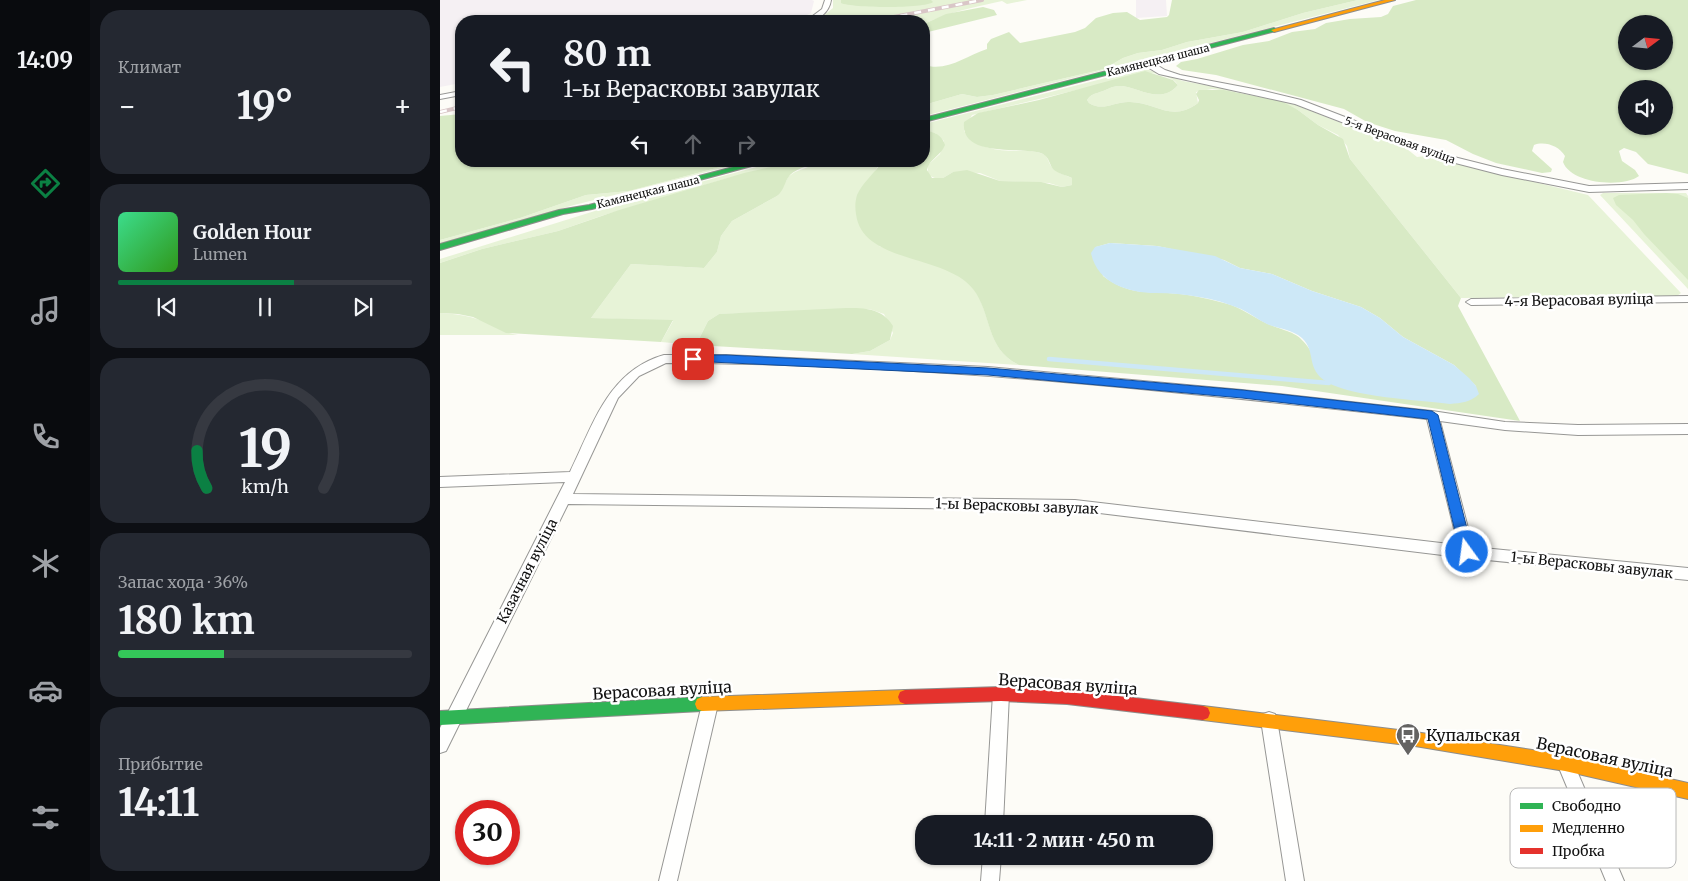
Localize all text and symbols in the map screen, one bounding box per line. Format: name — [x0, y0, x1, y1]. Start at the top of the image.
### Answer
north arrow — [1618, 15, 1672, 70]
map controls — [1618, 15, 1673, 135]
text: 80 m — [563, 32, 651, 76]
icon: left — [480, 35, 545, 100]
street label: Камянецкая шаша — [1105, 40, 1211, 79]
text: 14:09 — [17, 46, 73, 74]
text: Климат — [118, 57, 181, 77]
text: 1-ы Верасковы завулак — [563, 75, 820, 103]
button: sound — [1618, 80, 1673, 135]
text: 19° — [237, 82, 294, 129]
text: − — [118, 88, 137, 124]
text: + — [393, 88, 412, 124]
street label: 5-я Верасовая вуліца — [1343, 113, 1457, 167]
icon: left — [626, 130, 654, 158]
icon: ahead — [679, 130, 707, 158]
icon: right — [732, 130, 760, 158]
icon: directions — [28, 166, 63, 201]
street label: Камянецкая шаша — [595, 172, 701, 211]
text: Golden Hour — [193, 220, 312, 244]
text: Lumen — [193, 244, 247, 264]
street label: 4-я Верасовая вуліца — [1504, 290, 1654, 310]
icon: music — [28, 293, 63, 328]
icon: previous — [153, 293, 181, 321]
icon: pause — [251, 293, 279, 321]
icon: next — [349, 293, 377, 321]
pin — [672, 338, 714, 380]
icon: arrive — [679, 345, 707, 373]
text: 19 — [238, 416, 292, 481]
icon: phone — [28, 419, 63, 454]
text: km/h — [241, 475, 289, 498]
street label: 1-ы Верасковы завулак — [935, 494, 1099, 518]
street label: Казачная вуліца — [493, 515, 561, 627]
position arrow — [1440, 525, 1492, 577]
icon: climate — [28, 546, 63, 581]
street label: 1-ы Верасковы завулак — [1510, 548, 1674, 582]
text: Запас хода · 36% — [118, 572, 248, 592]
text: 180 km — [118, 597, 255, 644]
street label: Верасовая вуліца — [998, 669, 1139, 699]
icon: car — [28, 673, 63, 708]
street label: Верасовая вуліца — [592, 676, 733, 704]
bus stop icon: Купальская — [1395, 722, 1421, 756]
place label: Купальская — [1426, 725, 1520, 745]
street label: Верасовая вуліца — [1535, 733, 1676, 781]
text: Прибытие — [118, 754, 203, 774]
text: 14:11 — [118, 779, 199, 826]
legend — [1510, 788, 1676, 868]
text: Свободно — [1552, 797, 1621, 815]
icon: filters — [28, 800, 63, 835]
speed limit sign: 30 — [455, 800, 520, 865]
text: Медленно — [1552, 819, 1625, 837]
text: 14:11 · 2 мин · 450 m — [973, 828, 1155, 852]
text: Пробка — [1552, 842, 1605, 860]

